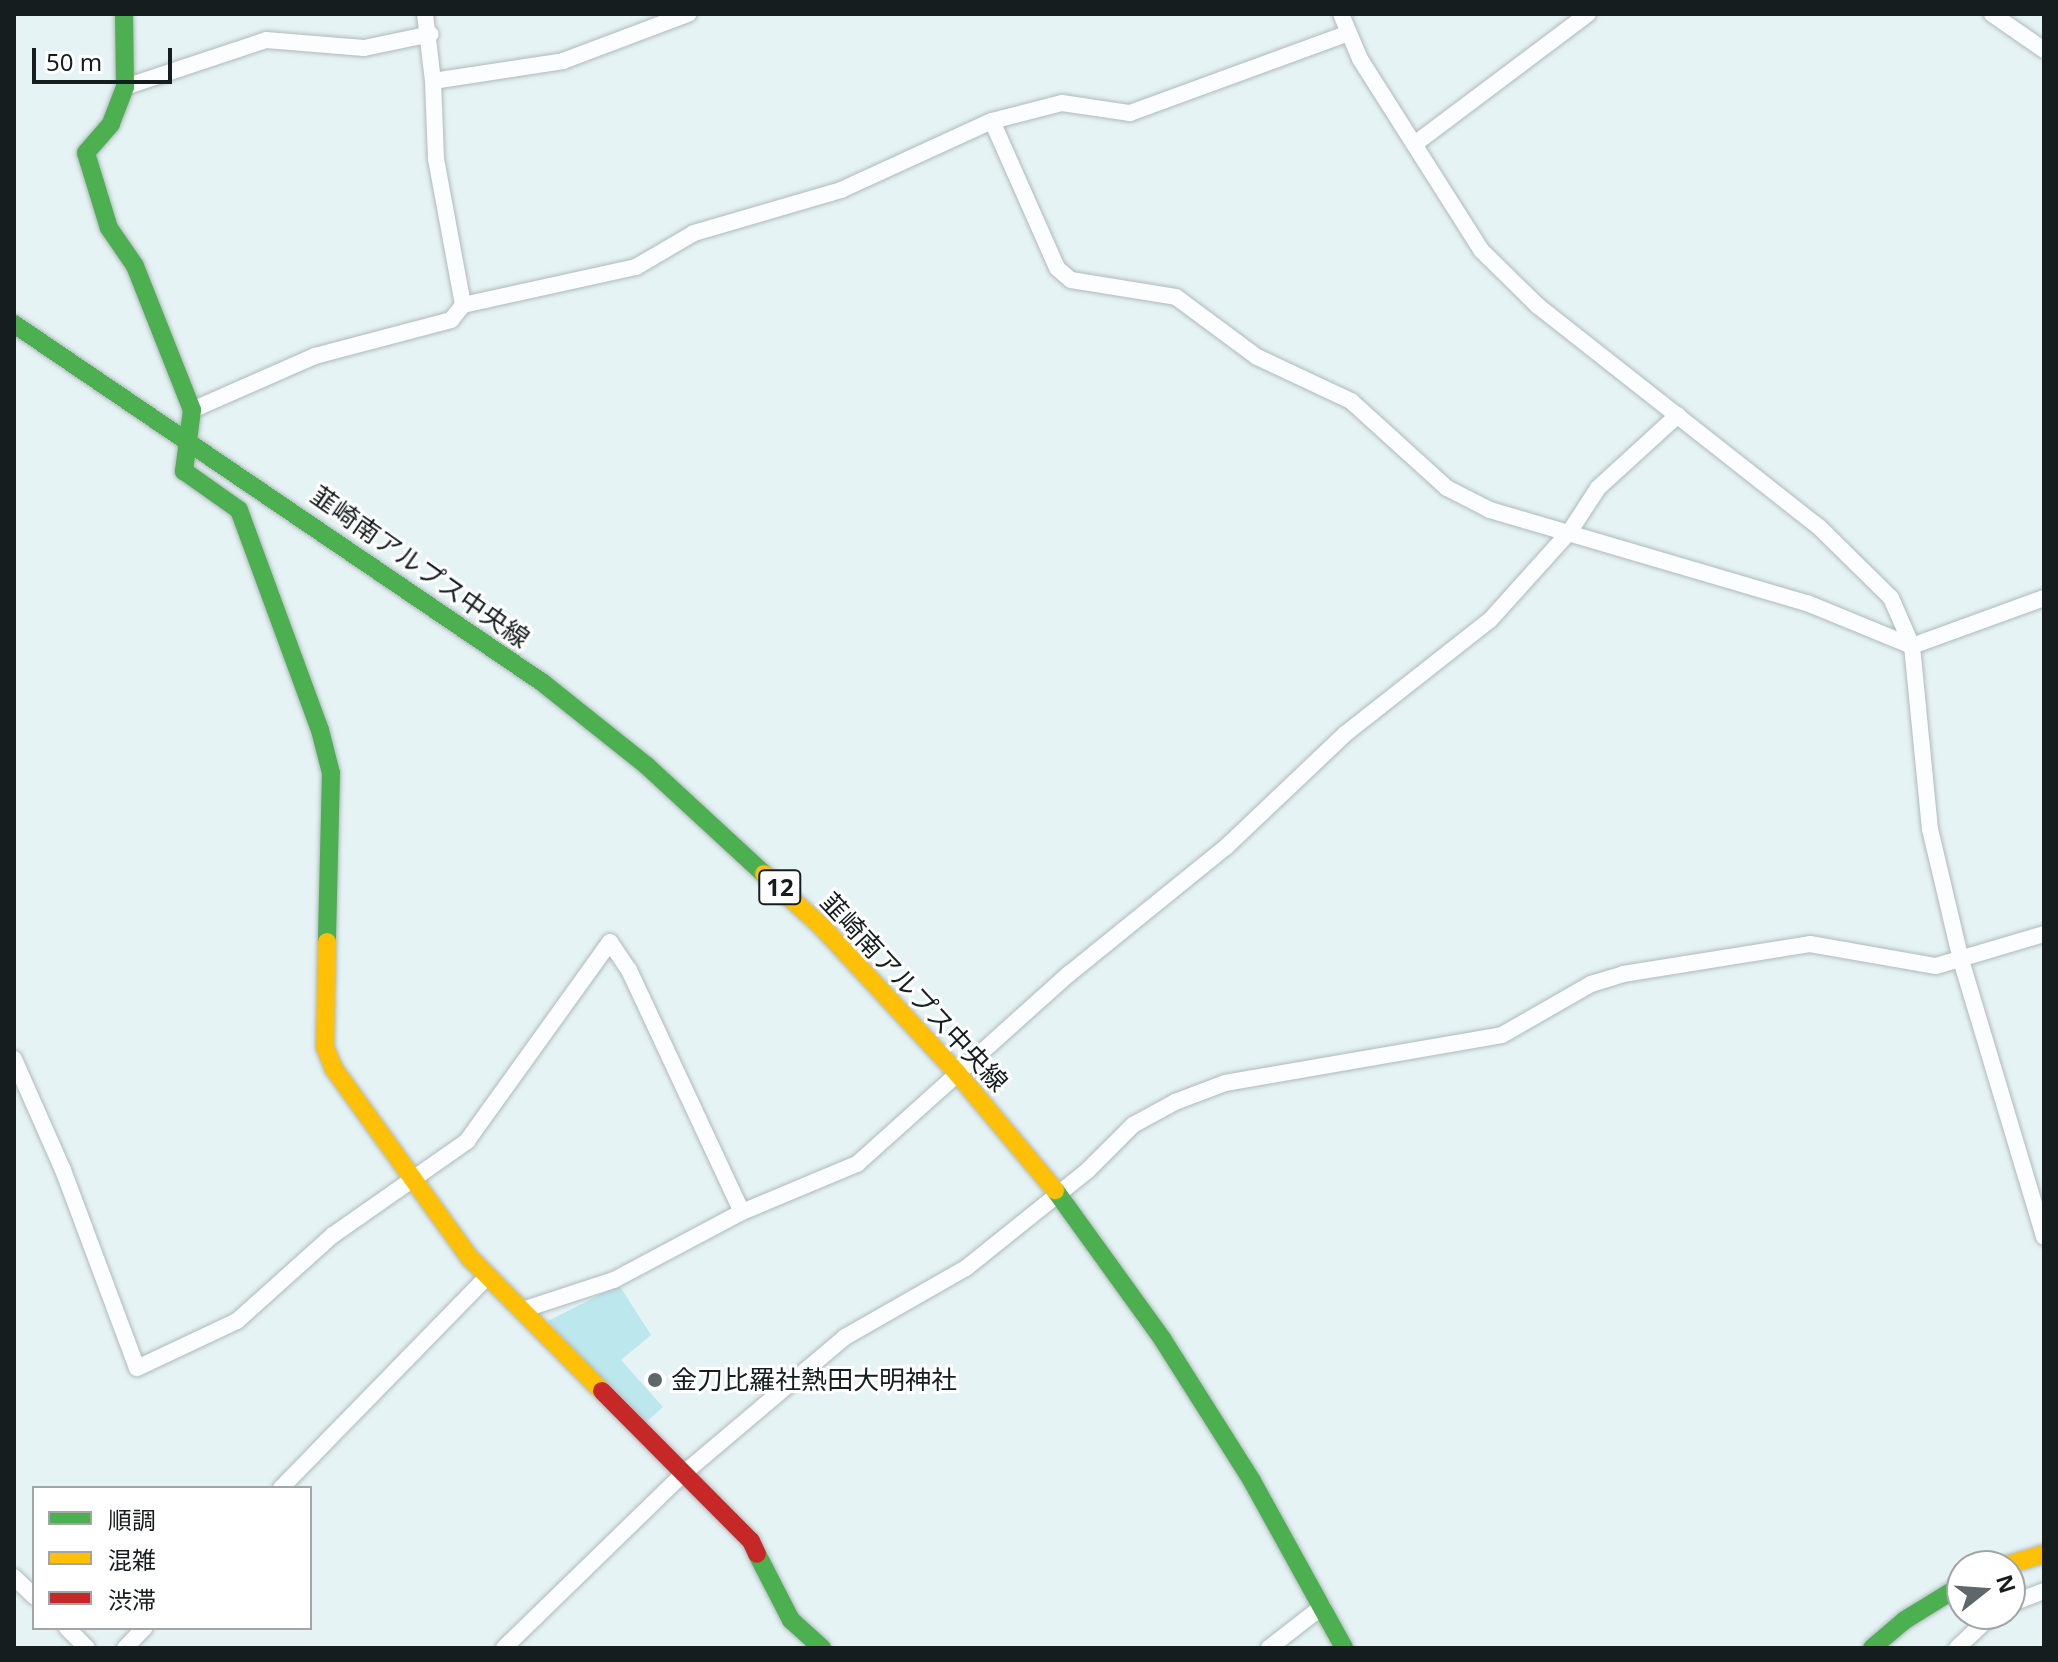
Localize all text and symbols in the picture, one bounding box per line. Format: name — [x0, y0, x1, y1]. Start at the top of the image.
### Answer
scale bar — [36, 32, 176, 82]
text: 50 m — [46, 45, 102, 78]
street label: 韮崎南アルプス中央線 — [305, 480, 535, 654]
road number: 12 — [758, 867, 802, 907]
street label: 韮崎南アルプス中央線 — [814, 886, 1014, 1098]
place label: 金刀比羅社熱田大明神社 — [671, 1364, 957, 1396]
marker: 金刀比羅社熱田大明神社 — [646, 1371, 664, 1389]
legend — [32, 1486, 312, 1630]
text: 順調 — [108, 1503, 156, 1536]
text: 混雑 — [108, 1543, 156, 1576]
north arrow — [1946, 1550, 2026, 1630]
text: N — [1990, 1571, 2024, 1597]
text: 渋滞 — [108, 1583, 156, 1616]

